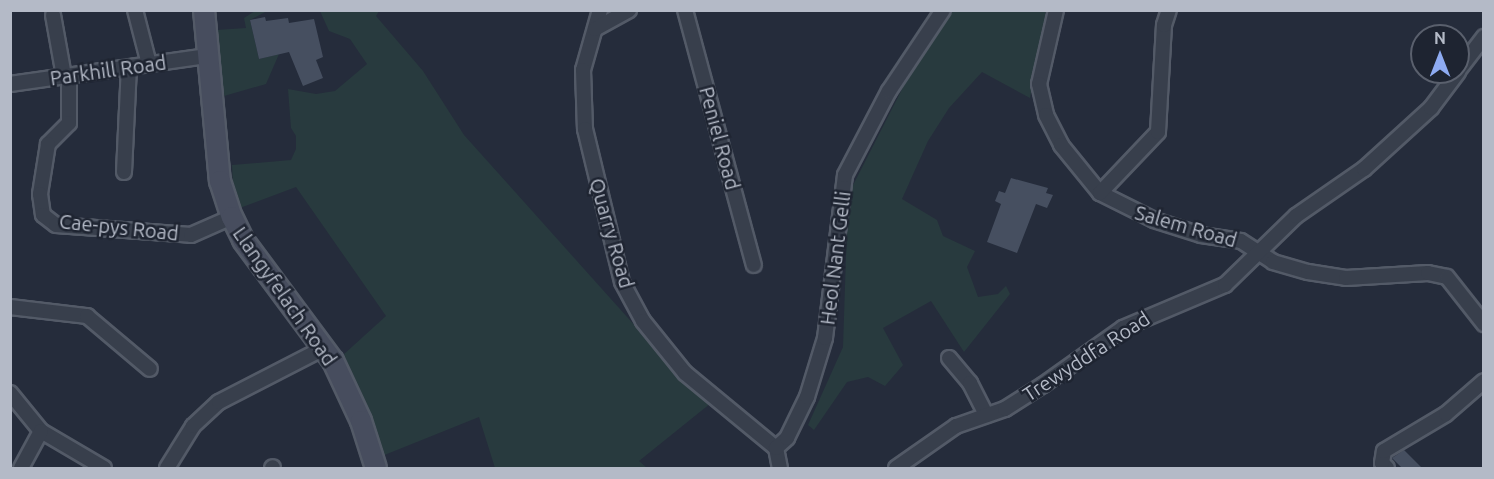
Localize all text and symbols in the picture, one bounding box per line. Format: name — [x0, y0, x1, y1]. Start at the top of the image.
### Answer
north arrow — [1410, 24, 1470, 84]
text: N — [1434, 29, 1446, 47]
street label: Parkhill Road — [48, 50, 168, 90]
street label: Peniel Road — [695, 84, 745, 192]
street label: Quarry Road — [585, 175, 639, 291]
street label: Heol Nant Gelli — [815, 190, 855, 326]
street label: Salem Road — [1132, 200, 1240, 252]
street label: Cae-pys Road — [58, 209, 180, 245]
street label: Llangyfelach Road — [228, 222, 342, 370]
street label: Trewyddfa Road — [1018, 306, 1154, 406]

